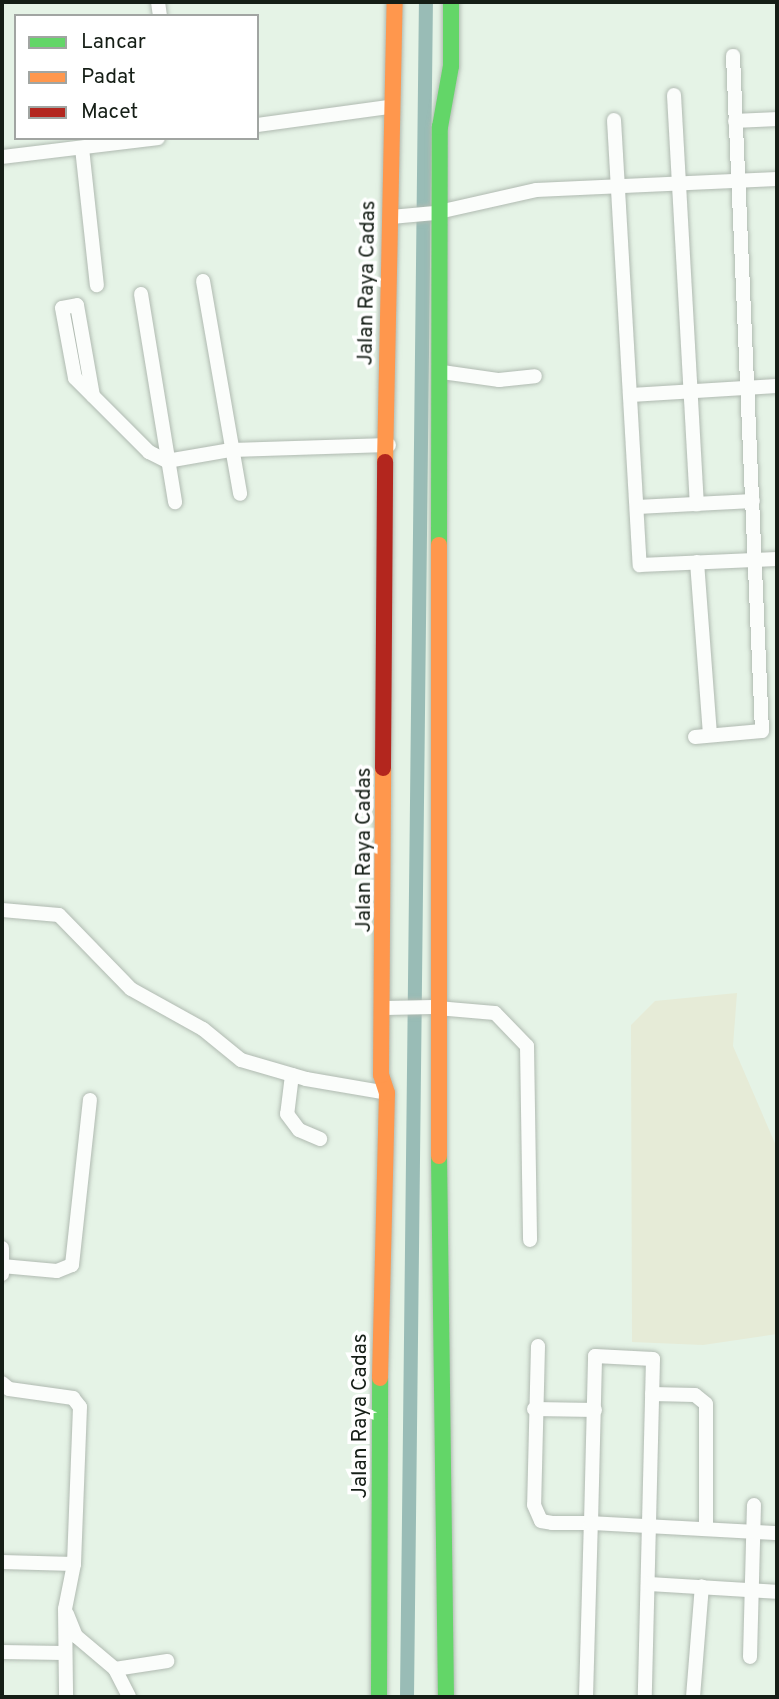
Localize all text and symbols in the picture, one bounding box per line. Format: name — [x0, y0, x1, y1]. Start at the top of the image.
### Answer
legend — [14, 14, 259, 140]
text: Lancar — [81, 29, 146, 56]
text: Padat — [81, 64, 136, 91]
text: Macet — [81, 99, 138, 126]
street label: Jalan Raya Cadas — [354, 200, 382, 366]
street label: Jalan Raya Cadas — [352, 767, 378, 933]
street label: Jalan Raya Cadas — [348, 1333, 374, 1499]

